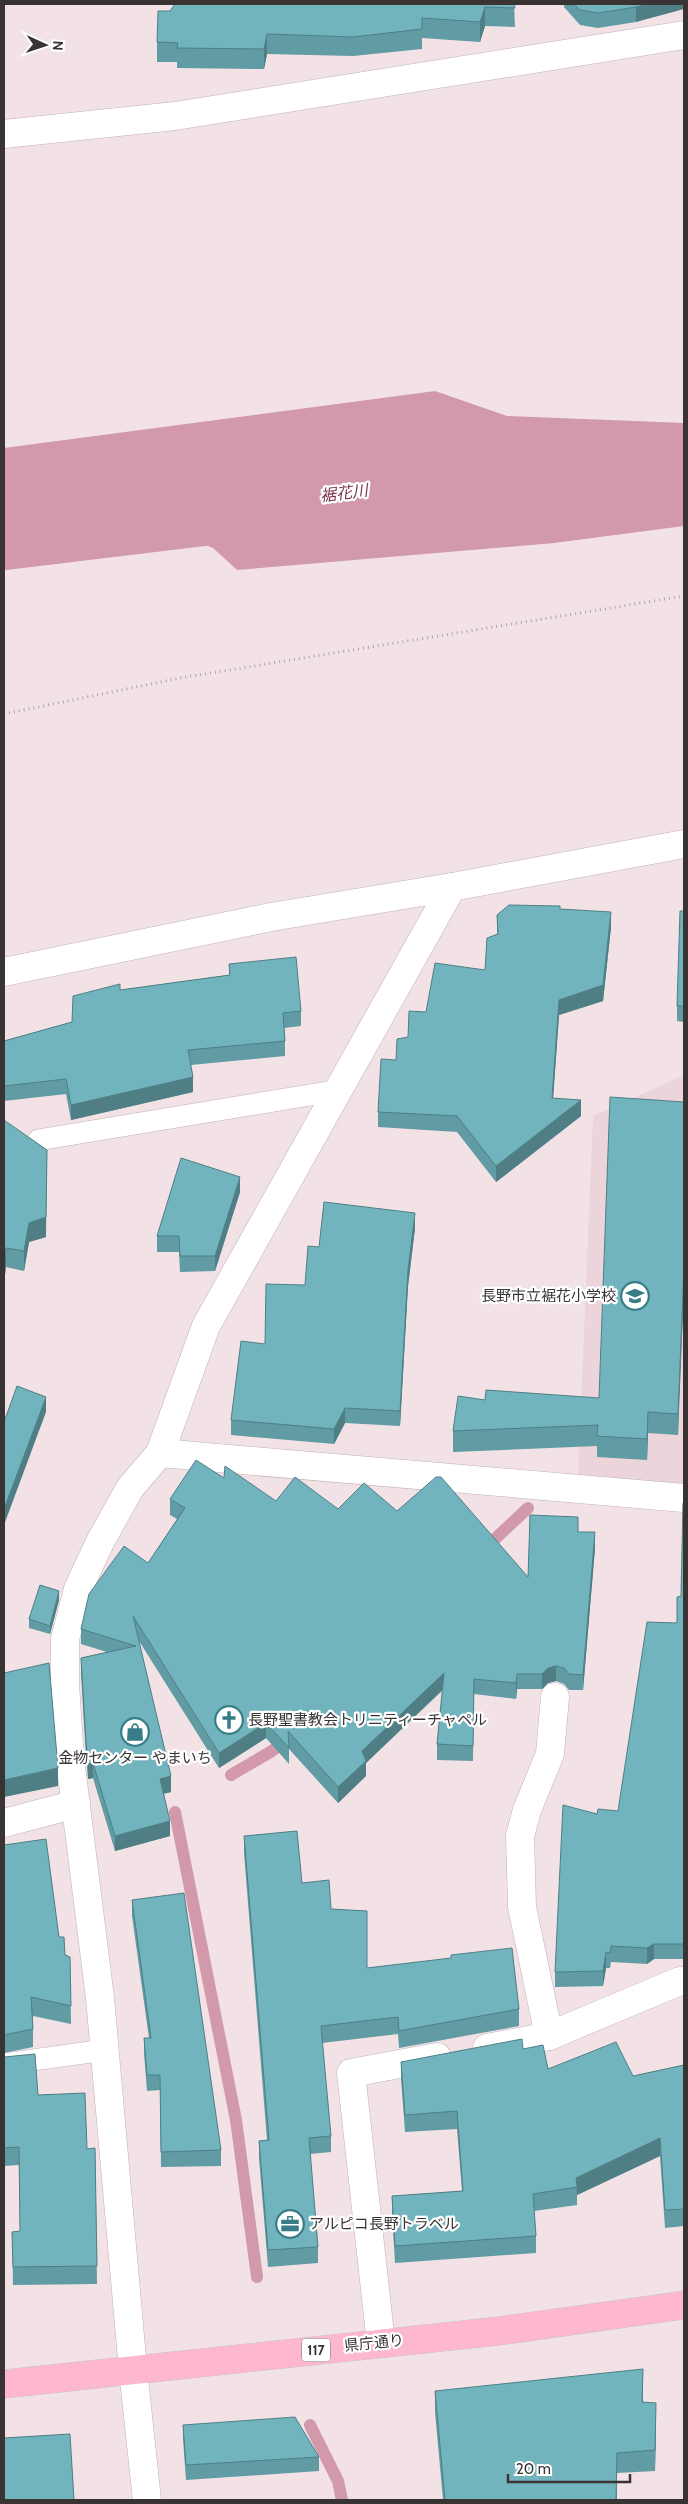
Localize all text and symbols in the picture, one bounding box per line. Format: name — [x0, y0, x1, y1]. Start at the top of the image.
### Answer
north arrow — [20, 20, 70, 70]
text: N — [49, 40, 67, 51]
water label: 裾花川 — [319, 480, 371, 505]
school or university icon: 長野市立裾花小学校 — [620, 1281, 650, 1311]
place label: 長野市立裾花小学校 — [481, 1287, 616, 1305]
church icon: 長野聖書教会トリニティーチャペル — [214, 1705, 244, 1735]
place label: 長野聖書教会トリニティーチャペル — [248, 1711, 487, 1729]
shop icon: 金物センター やまいち — [120, 1717, 150, 1747]
place label: 金物センター やまいち — [58, 1749, 212, 1767]
office icon: アルピコ長野トラベル — [275, 2209, 305, 2239]
place label: アルピコ長野トラベル — [309, 2215, 459, 2233]
street label: 県庁通り — [343, 2331, 405, 2355]
road number: 117 — [302, 2338, 330, 2362]
scale bar — [508, 2452, 630, 2484]
text: 20 m — [516, 2460, 551, 2478]

